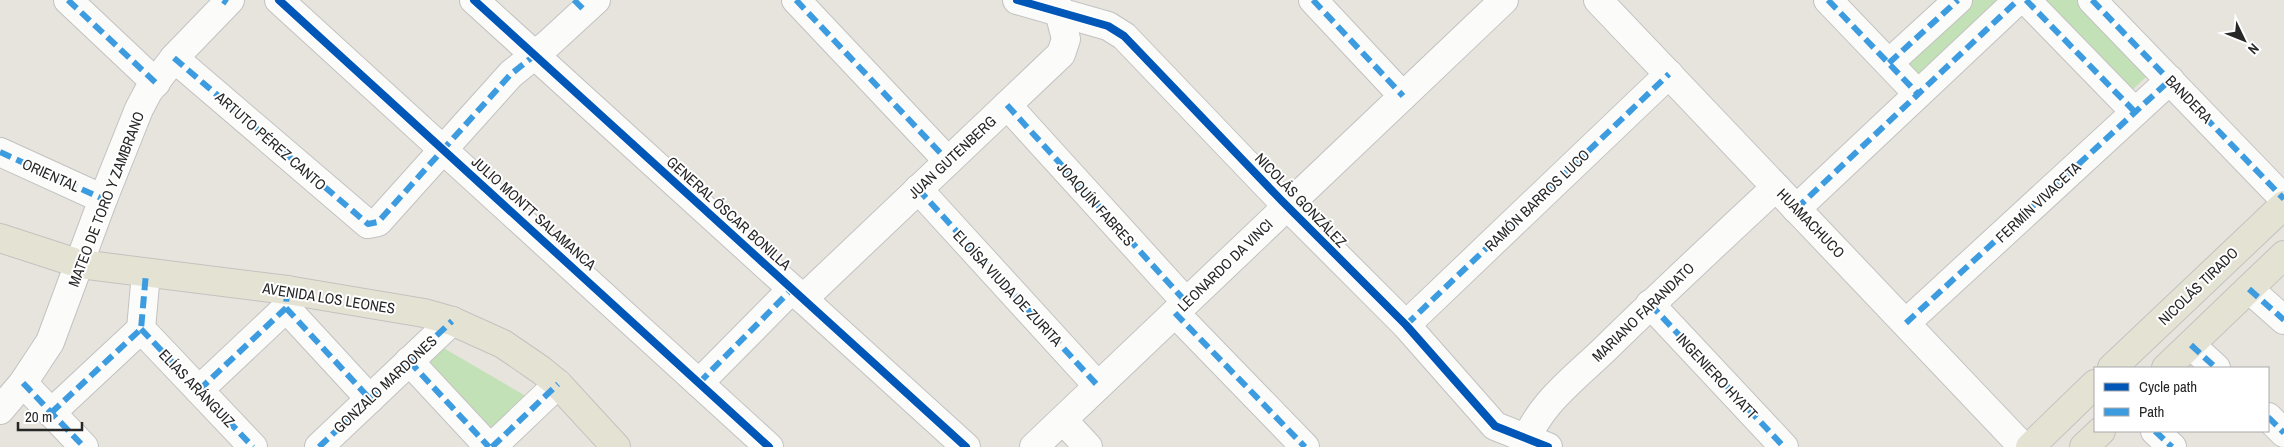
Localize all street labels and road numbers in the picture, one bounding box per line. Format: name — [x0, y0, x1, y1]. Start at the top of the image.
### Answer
street label: BANDERA — [2161, 70, 2218, 128]
street label: ARTUTO PÉREZ CANTO — [210, 86, 331, 195]
street label: MATEO DE TORO Y ZAMBRANO — [63, 108, 149, 290]
street label: JUAN GUTENBERG — [903, 111, 1001, 203]
street label: RAMÓN BARROS LUCO — [1480, 144, 1594, 256]
street label: NICOLÁS GONZÁLEZ — [1250, 148, 1352, 252]
street label: JULIO MONTT SALAMANCA — [467, 151, 601, 275]
street label: GENERAL ÓSCAR BONILLA — [662, 151, 796, 275]
street label: ORIENTAL — [19, 153, 83, 197]
street label: FERMÍN VIVACETA — [1991, 156, 2086, 247]
street label: JOAQUÍN FABRES — [1053, 157, 1139, 251]
street label: HUAMACHUCO — [1772, 184, 1850, 262]
street label: LEONARDO DA VINCI — [1173, 214, 1277, 316]
street label: ELOÍSA VIUDA DE ZURITA — [949, 225, 1068, 351]
street label: NICOLÁS TIRADO — [2153, 242, 2243, 330]
street label: MARIANO FARANDATO — [1587, 258, 1699, 366]
street label: AVENIDA LOS LEONES — [260, 277, 397, 319]
street label: INGENIERO HYATT — [1671, 328, 1763, 424]
street label: GONZALO MARDONES — [329, 330, 441, 438]
street label: ELÍAS ARÁNGUIZ — [154, 344, 240, 432]

